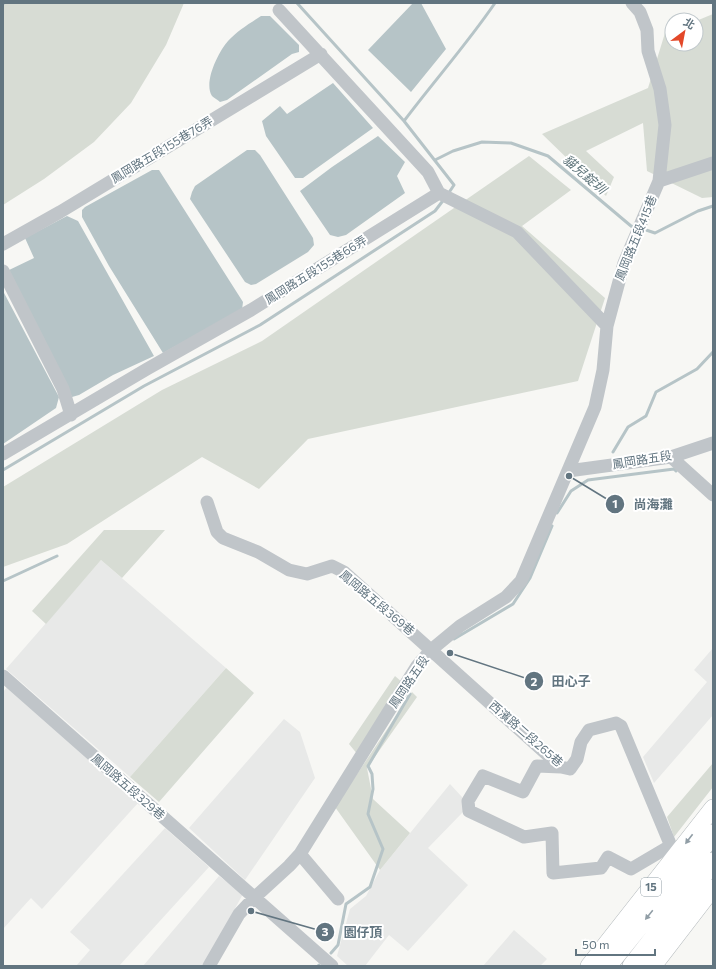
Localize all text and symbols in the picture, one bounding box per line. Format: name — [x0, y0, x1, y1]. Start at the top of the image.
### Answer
north arrow — [664, 12, 704, 52]
text: 北 — [681, 15, 698, 32]
street label: 鳳岡路五段155巷76弄 — [108, 113, 215, 185]
water label: 貓兒錠圳 — [560, 151, 611, 198]
street label: 鳳岡路五段415巷 — [612, 193, 659, 282]
street label: 鳳岡路五段155巷66弄 — [262, 232, 369, 306]
street label: 鳳岡路五段 — [611, 447, 673, 471]
callout: 尚海灘 — [605, 491, 680, 516]
text: 1 — [612, 496, 618, 510]
text: 尚海灘 — [633, 496, 673, 512]
street label: 鳳岡路五段369巷 — [337, 567, 418, 638]
street label: 鳳岡路五段 — [386, 653, 431, 710]
callout: 田心子 — [524, 669, 599, 694]
text: 田心子 — [551, 673, 591, 689]
text: 2 — [531, 674, 538, 688]
street label: 西濱路二段265巷 — [487, 698, 566, 769]
street label: 鳳岡路五段329巷 — [89, 751, 168, 822]
one-way arrow — [685, 833, 694, 844]
road number: 15 — [641, 878, 661, 896]
one-way arrow — [644, 909, 653, 920]
callout: 園仔頂 — [315, 919, 390, 944]
text: 3 — [322, 924, 329, 938]
text: 園仔頂 — [343, 924, 383, 940]
scale bar — [576, 931, 655, 957]
text: 50 m — [582, 937, 610, 951]

